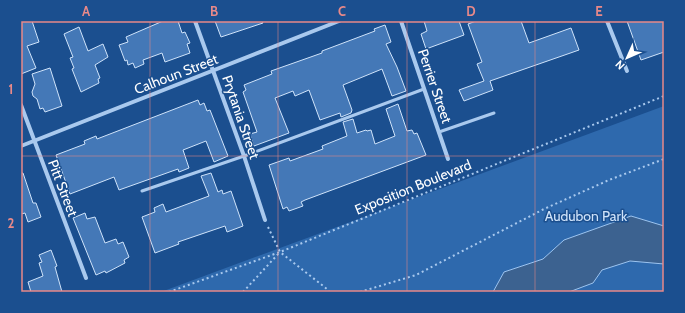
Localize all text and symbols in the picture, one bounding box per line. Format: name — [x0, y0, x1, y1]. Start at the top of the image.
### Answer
text: A — [82, 3, 91, 19]
text: B — [210, 3, 218, 19]
text: C — [338, 3, 346, 19]
text: D — [466, 3, 476, 19]
text: E — [595, 3, 603, 19]
north arrow — [607, 38, 647, 78]
street label: Perrier Street — [414, 46, 456, 126]
street label: Calhoun Street — [132, 50, 221, 98]
text: N — [612, 57, 628, 73]
street label: Prytania Street — [218, 73, 264, 162]
text: 1 — [9, 81, 13, 97]
street label: Exposition Boulevard — [352, 155, 474, 219]
street label: Pitt Street — [44, 157, 82, 219]
park label: Audubon Park — [545, 207, 628, 225]
text: 2 — [8, 215, 15, 231]

